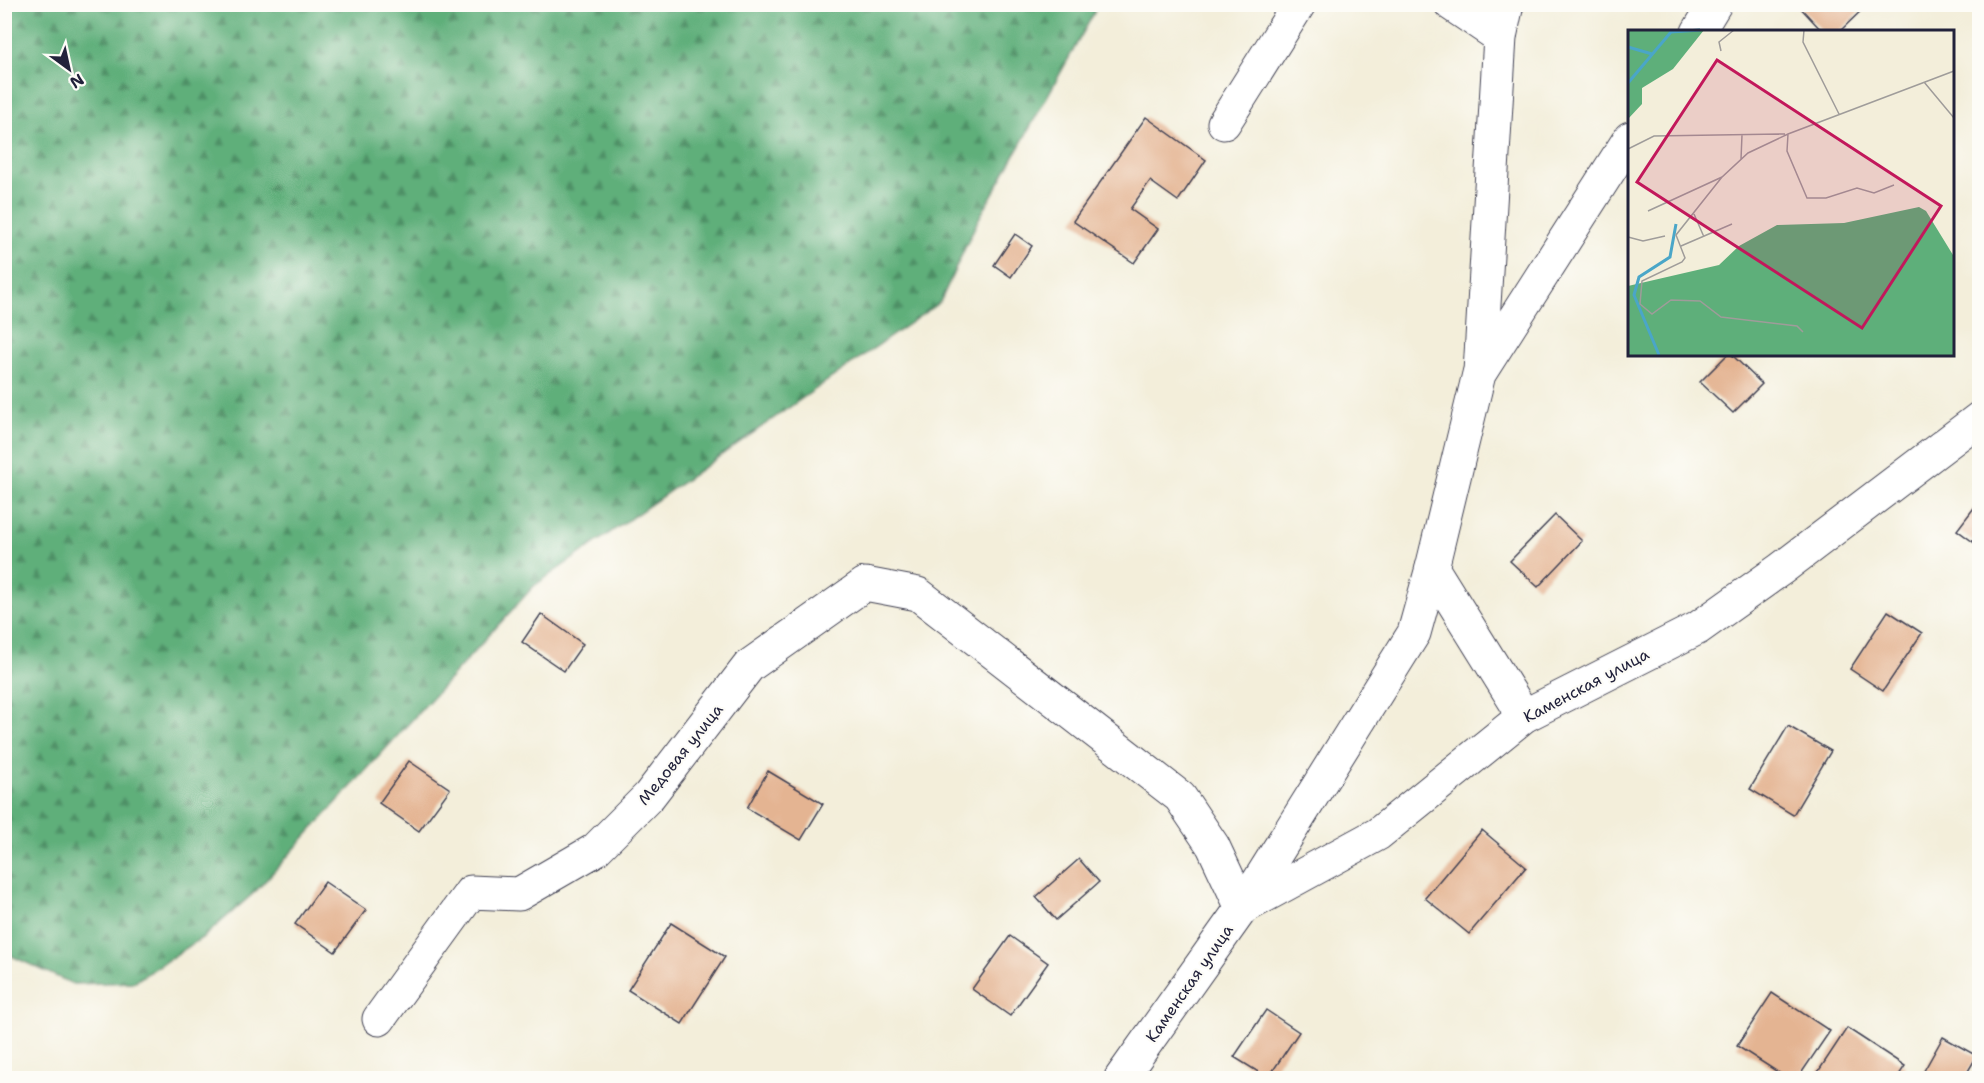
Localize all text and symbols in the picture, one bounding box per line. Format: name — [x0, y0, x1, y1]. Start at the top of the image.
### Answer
inset map — [1628, 30, 1954, 356]
north arrow — [39, 39, 99, 99]
text: N — [66, 69, 88, 93]
street label: Каменская улица — [1520, 643, 1653, 727]
street label: Медовая улица — [633, 699, 728, 809]
street label: Каменская улица — [1141, 920, 1238, 1046]

